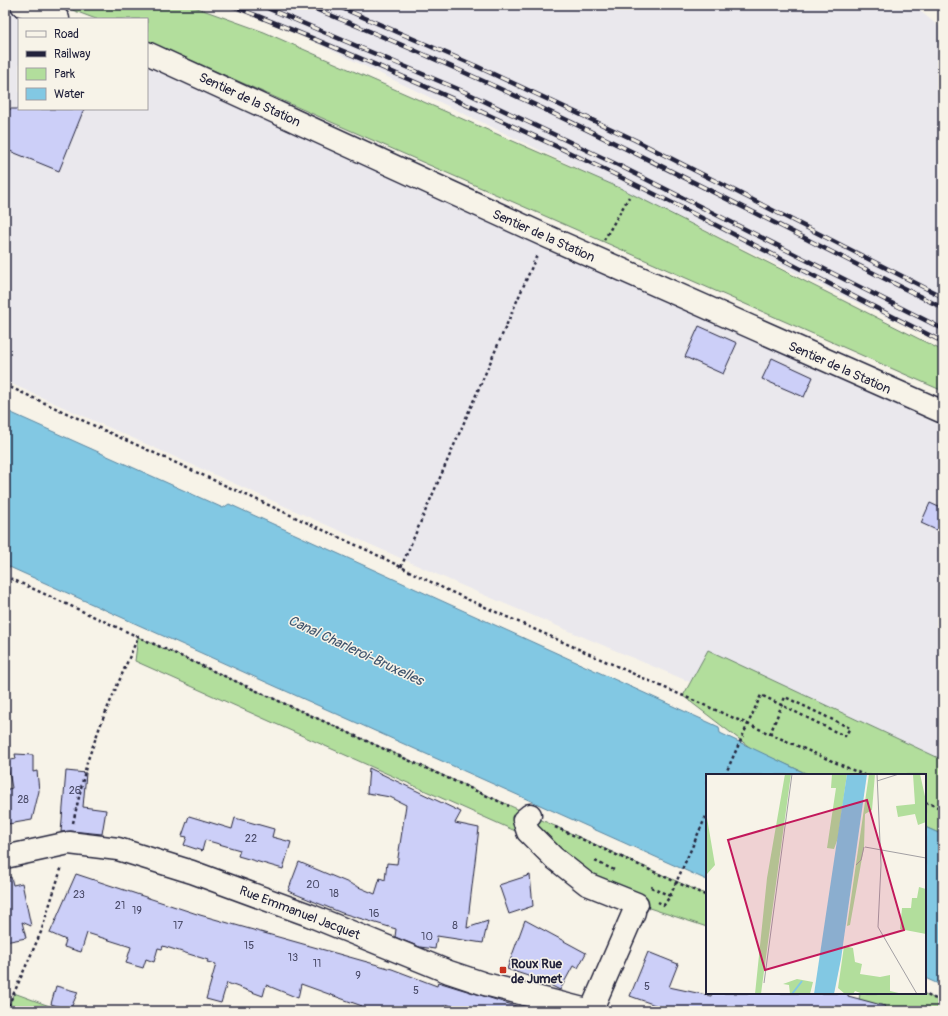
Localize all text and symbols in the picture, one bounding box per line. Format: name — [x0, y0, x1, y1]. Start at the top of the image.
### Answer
legend — [18, 18, 148, 110]
text: Road — [54, 27, 79, 42]
text: Railway — [54, 47, 90, 62]
text: Park — [54, 67, 75, 82]
street label: Sentier de la Station — [196, 69, 303, 130]
text: Water — [54, 87, 85, 102]
street label: Sentier de la Station — [490, 206, 597, 266]
street label: Sentier de la Station — [786, 338, 893, 398]
water label: Canal Charleroi-Bruxelles — [286, 612, 428, 690]
inset map — [706, 774, 926, 994]
house number: 26 — [69, 784, 81, 797]
house number: 28 — [17, 793, 29, 806]
house number: 22 — [245, 832, 257, 845]
house number: 20 — [306, 878, 320, 891]
street label: Rue Emmanuel Jacquet — [237, 882, 363, 944]
house number: 18 — [329, 887, 339, 900]
house number: 23 — [73, 888, 85, 901]
house number: 21 — [115, 899, 125, 912]
house number: 19 — [132, 904, 142, 917]
house number: 16 — [369, 907, 379, 920]
house number: 17 — [173, 919, 183, 932]
house number: 8 — [452, 919, 458, 932]
house number: 10 — [421, 930, 433, 943]
house number: 15 — [244, 939, 254, 952]
house number: 13 — [288, 951, 298, 964]
place label: Roux Rue de Jumet — [511, 956, 563, 987]
house number: 11 — [313, 957, 321, 970]
marker: Roux Rue de Jumet — [498, 965, 508, 975]
house number: 9 — [355, 969, 361, 982]
house number: 5 — [644, 980, 650, 993]
house number: 5 — [413, 984, 419, 997]

